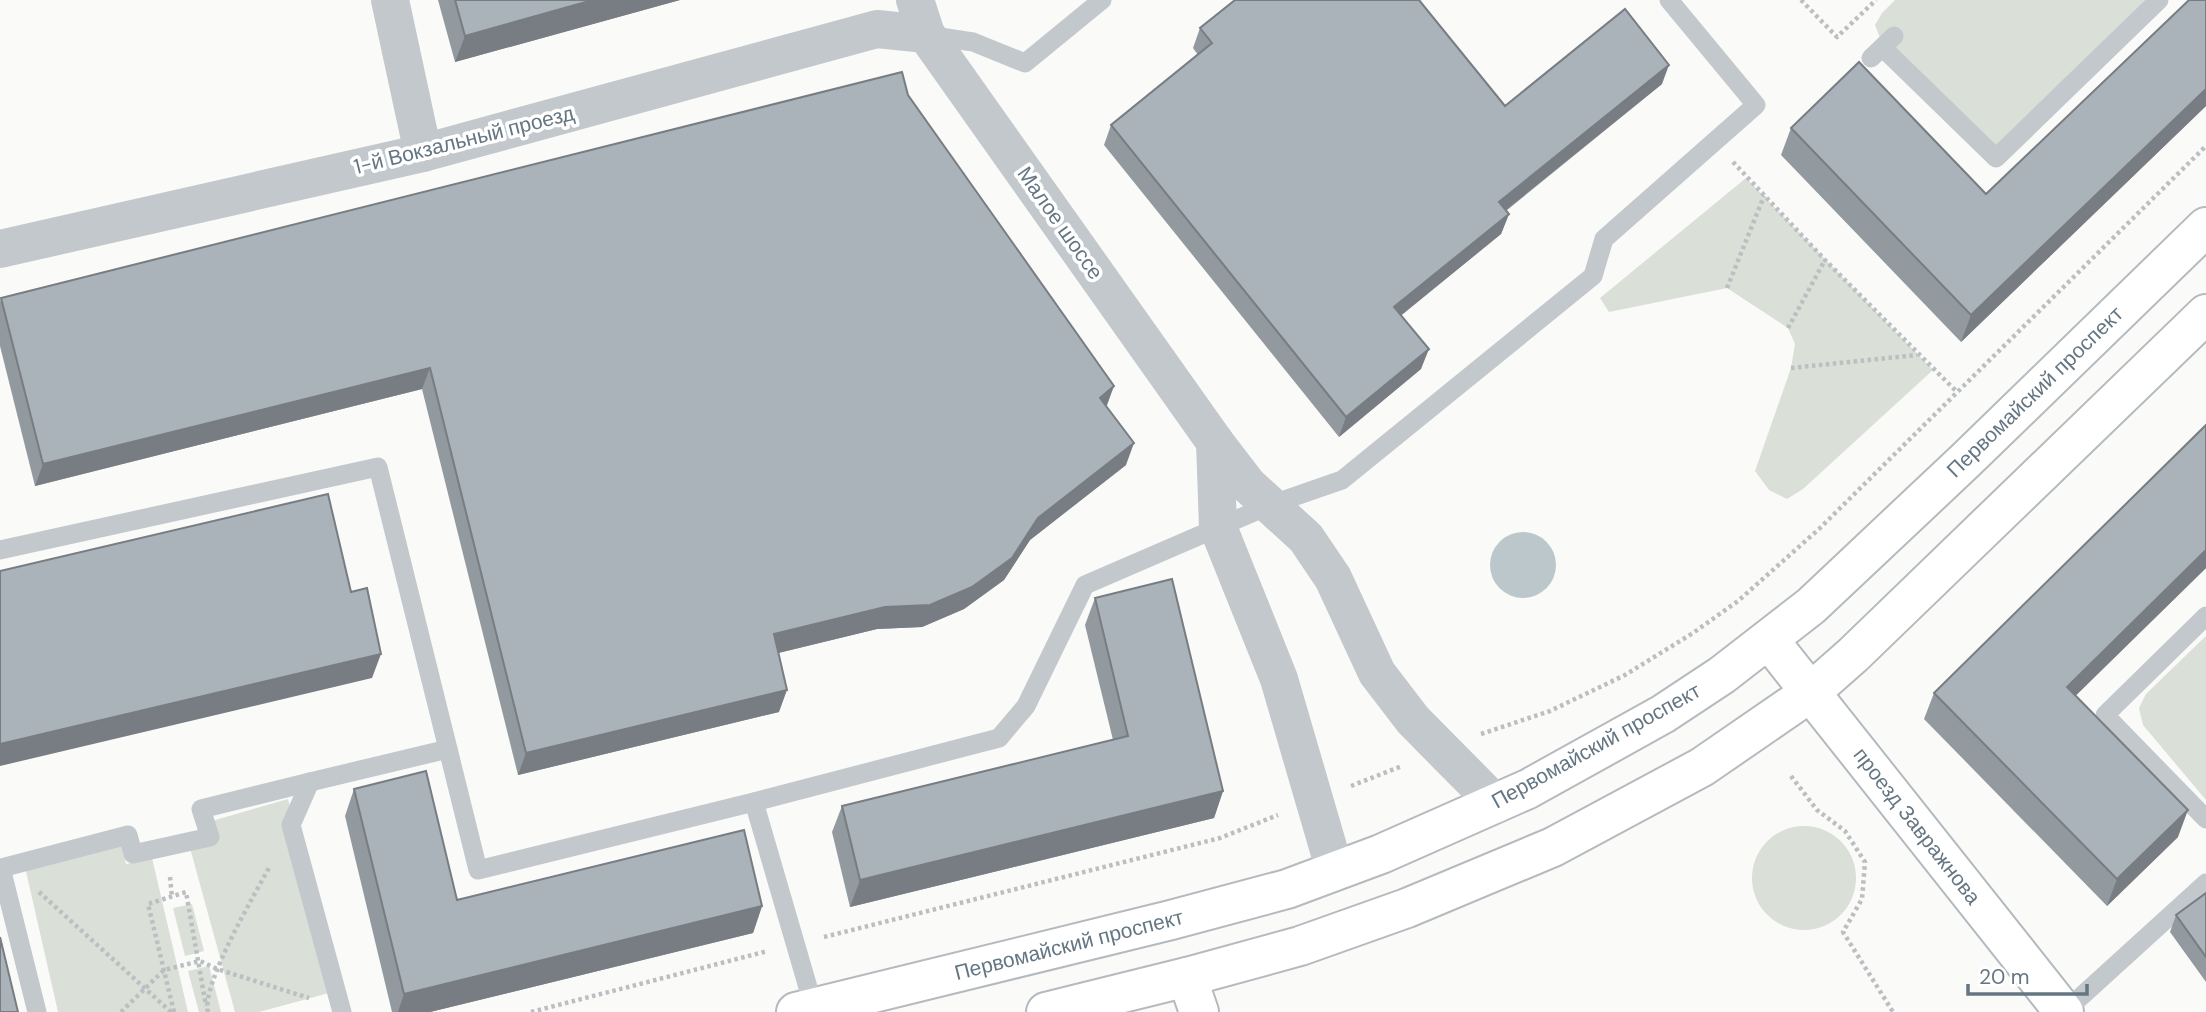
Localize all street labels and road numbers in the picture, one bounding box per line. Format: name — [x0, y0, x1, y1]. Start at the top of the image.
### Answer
street label: 1-й Вокзальный проезд — [351, 99, 577, 181]
street label: Малое шоссе — [1011, 161, 1109, 285]
street label: Первомайский проспект — [1941, 300, 2130, 484]
street label: Первомайский проспект — [1486, 677, 1706, 815]
street label: проезд Завражнова — [1847, 742, 1987, 910]
street label: Первомайский проспект — [952, 903, 1187, 987]

